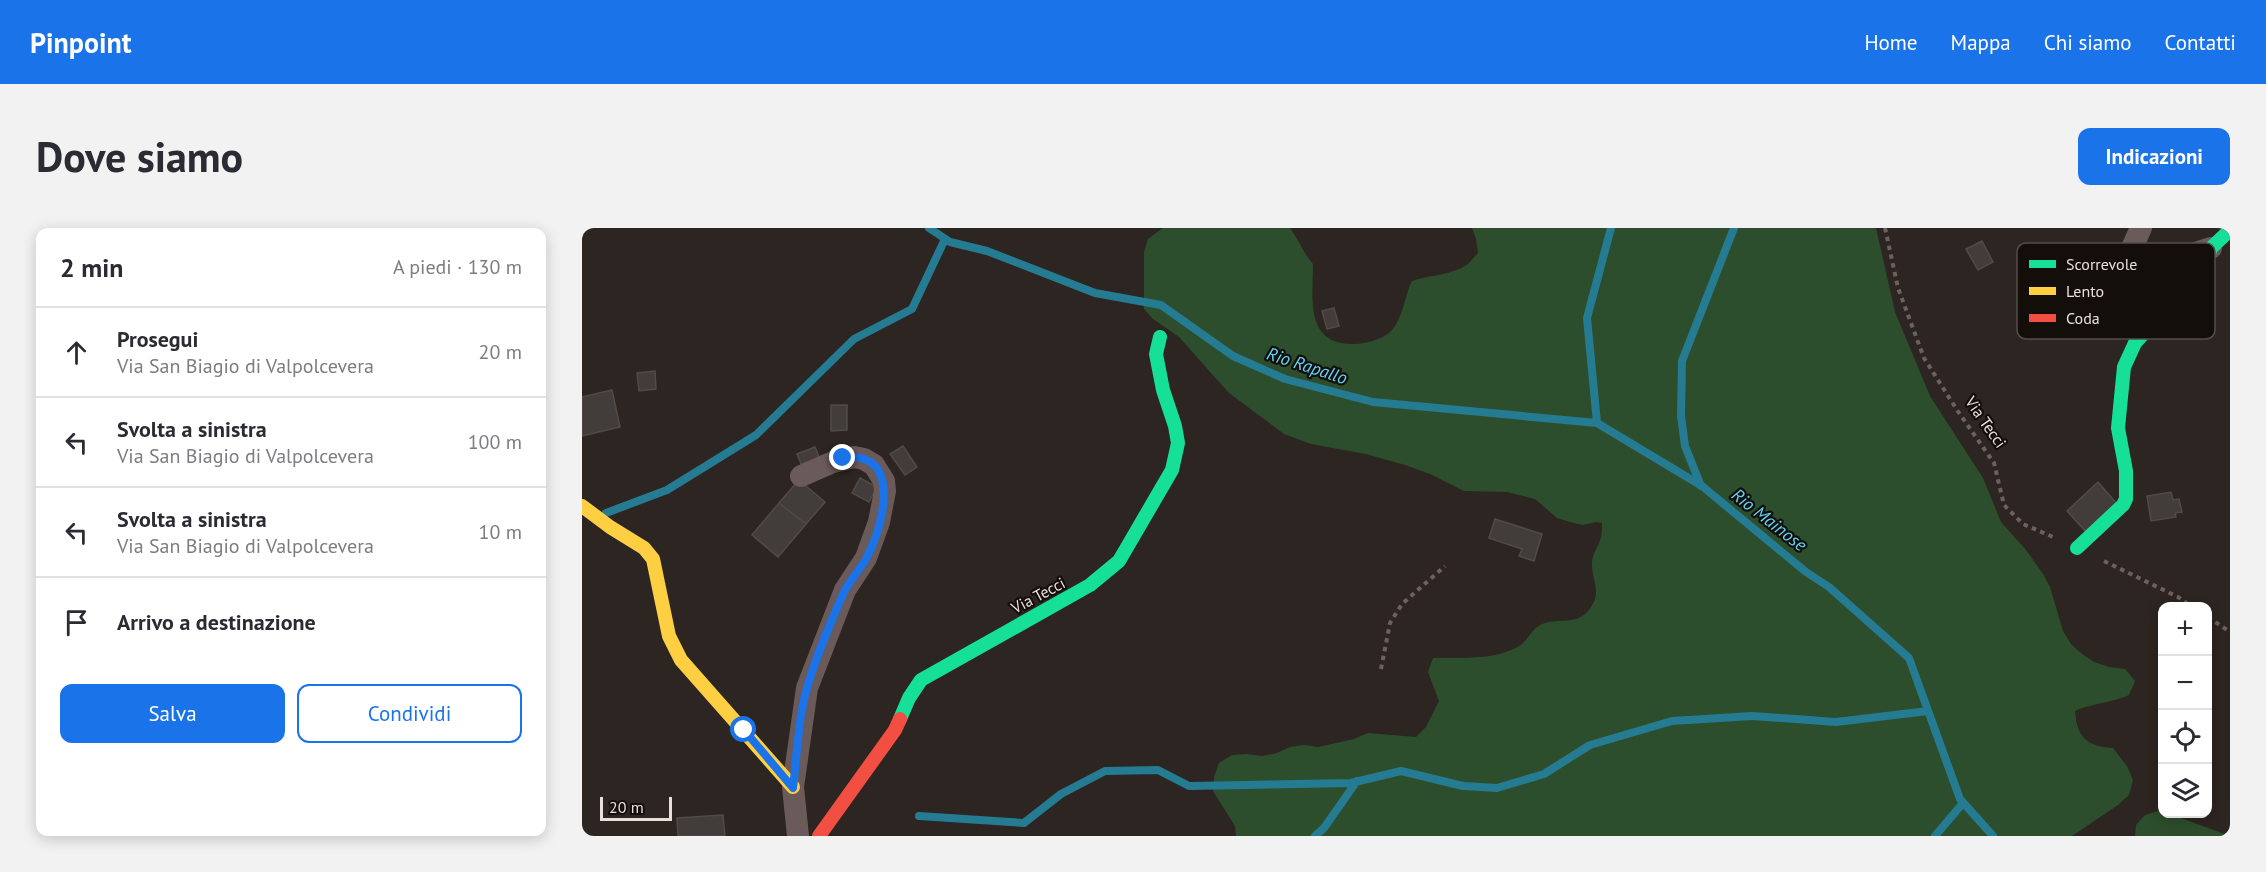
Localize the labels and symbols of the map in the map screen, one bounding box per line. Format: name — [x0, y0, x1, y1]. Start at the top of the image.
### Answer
legend — [2017, 243, 2215, 339]
text: Scorrevole — [2066, 254, 2138, 274]
text: Lento — [2066, 281, 2104, 301]
text: Coda — [2066, 308, 2100, 328]
water label: Rio Rapallo — [1264, 342, 1350, 389]
street label: Via Tecci — [1961, 392, 2011, 452]
route end — [829, 444, 855, 470]
water label: Rio Mainose — [1727, 483, 1812, 557]
street label: Via Tecci — [1007, 573, 1068, 618]
route start — [730, 716, 756, 742]
scale bar — [600, 794, 672, 822]

